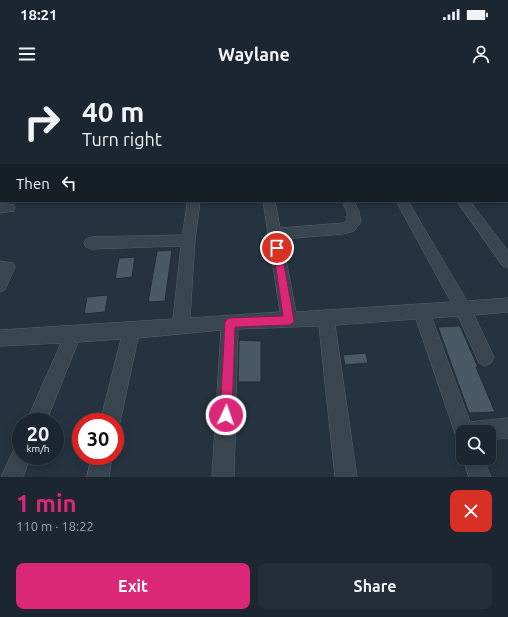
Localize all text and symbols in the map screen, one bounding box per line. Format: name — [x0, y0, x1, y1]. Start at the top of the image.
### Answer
text: 18:21 — [20, 6, 58, 23]
icon: menu — [16, 43, 38, 65]
icon: person — [470, 43, 492, 65]
text: Waylane — [218, 44, 290, 64]
icon: right — [16, 96, 68, 148]
text: 40 m — [82, 96, 144, 127]
text: Turn right — [82, 129, 162, 149]
icon: left — [58, 172, 80, 194]
text: Then — [16, 175, 50, 192]
pin — [260, 231, 294, 265]
icon: arrive — [266, 237, 288, 259]
position arrow — [205, 394, 247, 436]
speed limit sign: 30 — [72, 413, 124, 465]
text: 20 — [27, 422, 49, 445]
map controls — [456, 425, 496, 465]
button: search — [456, 425, 496, 465]
text: km/h — [26, 443, 50, 454]
text: 1 min — [16, 490, 77, 517]
button: close — [450, 490, 492, 532]
text: 110 m · 18:22 — [16, 519, 94, 533]
button: Exit — [16, 563, 250, 609]
button: Share — [258, 563, 492, 609]

